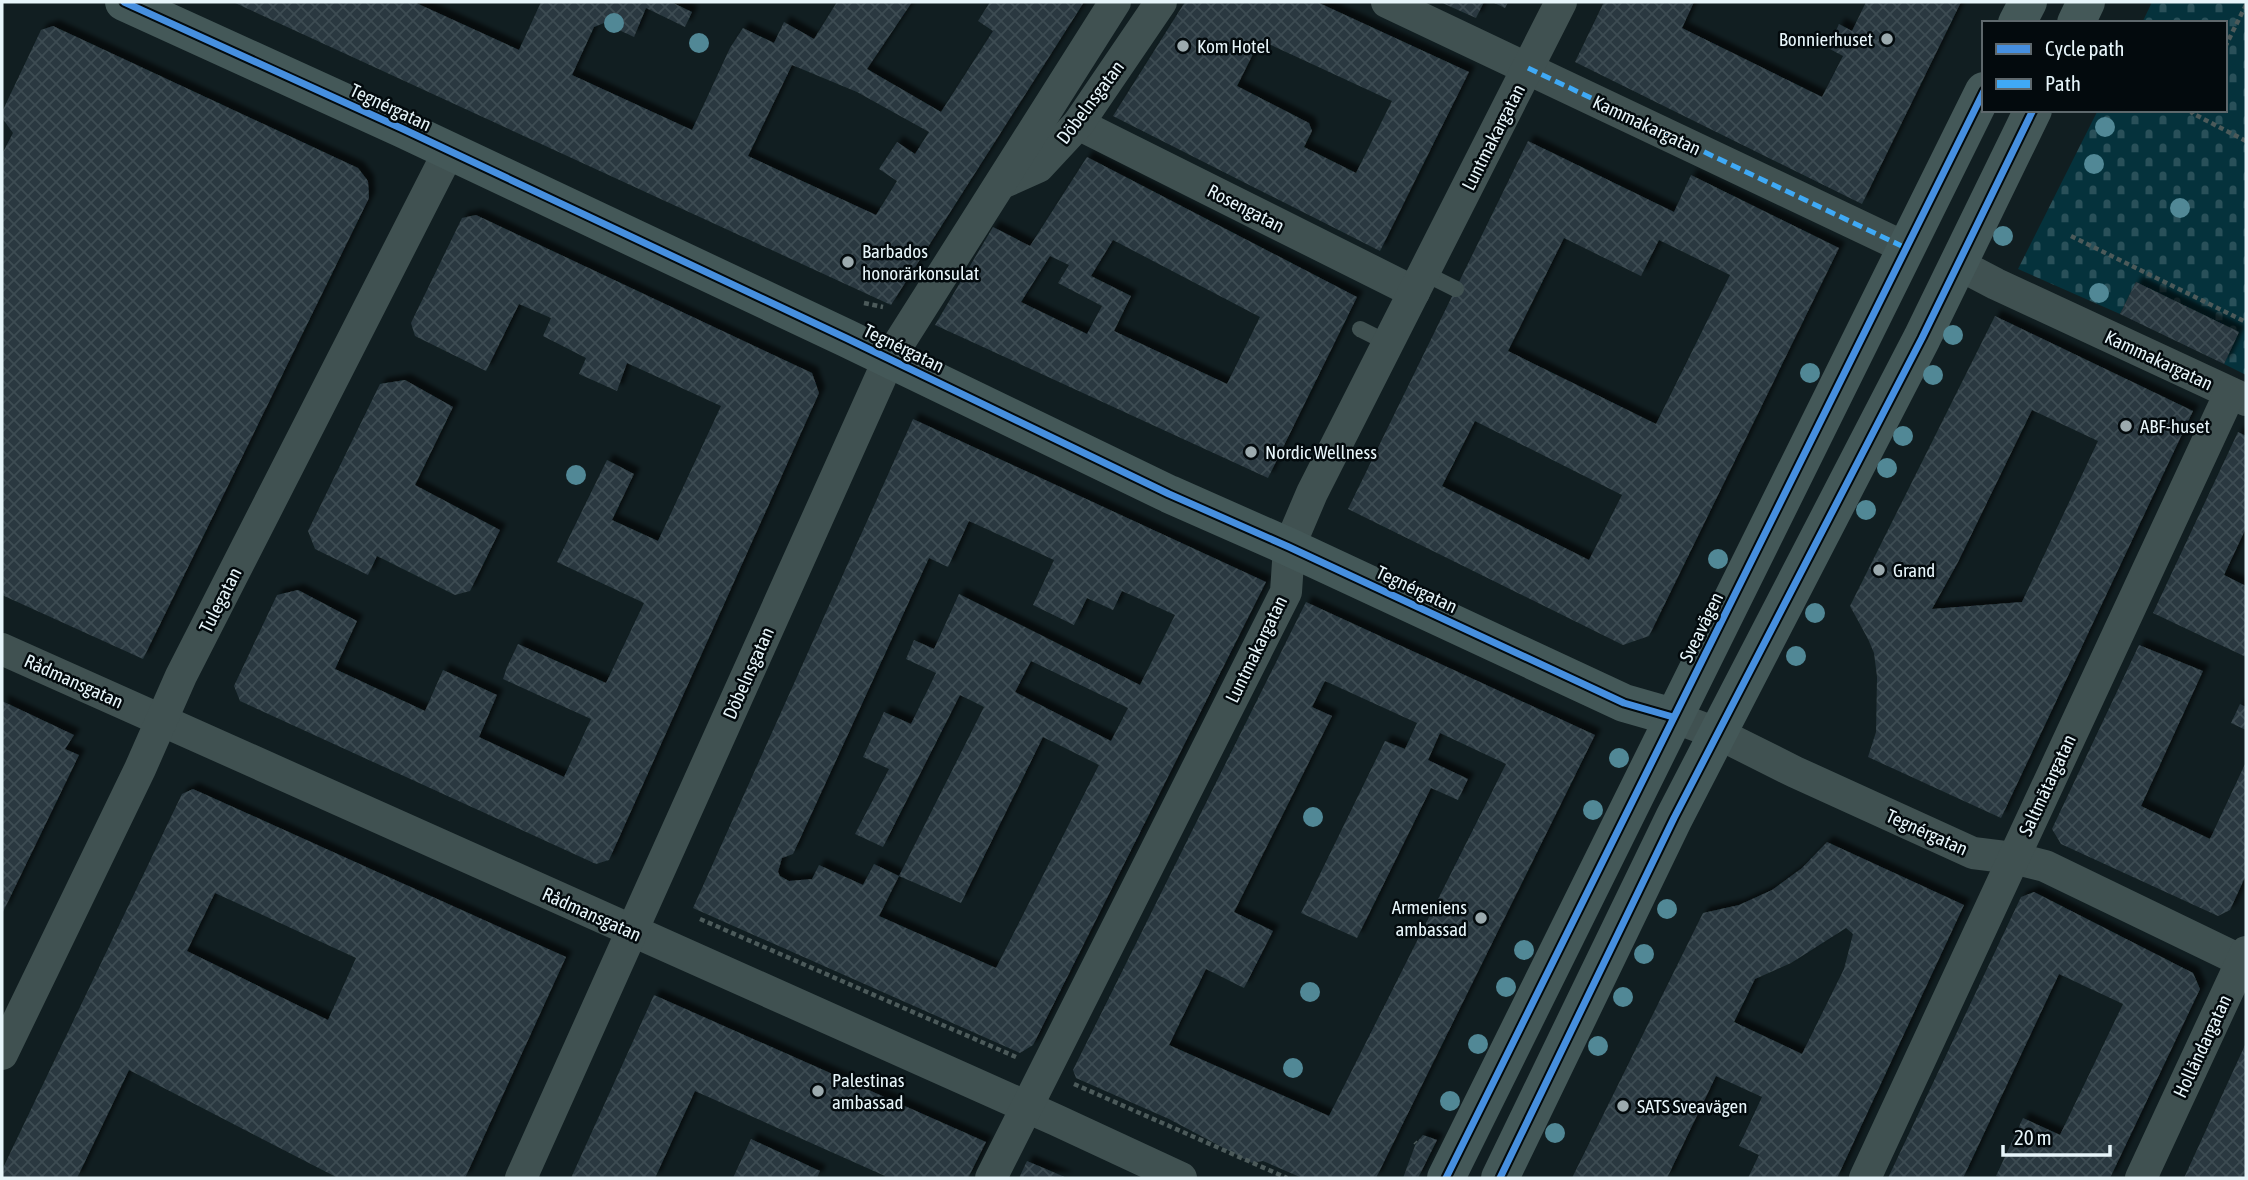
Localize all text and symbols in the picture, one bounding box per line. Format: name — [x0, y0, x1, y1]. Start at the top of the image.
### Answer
legend — [1982, 21, 2227, 112]
place label: Bonnierhuset — [1779, 28, 1873, 50]
marker: Bonnierhuset — [1879, 31, 1895, 47]
place label: Kom Hotel — [1197, 35, 1270, 57]
text: Cycle path — [2045, 36, 2124, 60]
marker: Kom Hotel — [1175, 38, 1191, 54]
street label: Döbelnsgatan — [1052, 56, 1128, 148]
text: Path — [2045, 71, 2081, 95]
street label: Tegnérgatan — [347, 79, 435, 135]
street label: Luntmakargatan — [1457, 80, 1529, 194]
street label: Kammakargatan — [1590, 90, 1704, 160]
street label: Rosengatan — [1204, 179, 1288, 237]
place label: Barbados honorärkonsulat — [862, 240, 979, 284]
marker: Barbados honorärkonsulat — [840, 254, 856, 270]
street label: Tegnérgatan — [860, 319, 948, 377]
street label: Kammakargatan — [2102, 325, 2216, 395]
place label: ABF-huset — [2140, 415, 2210, 437]
marker: ABF-huset — [2118, 418, 2134, 434]
place label: Nordic Wellness — [1265, 441, 1377, 463]
marker: Nordic Wellness — [1243, 444, 1259, 460]
place label: Grand — [1893, 559, 1935, 581]
street label: Tegnérgatan — [1373, 561, 1461, 617]
marker: Grand — [1871, 562, 1887, 578]
street label: Tulegatan — [194, 564, 246, 636]
street label: Sveavägen — [1675, 588, 1727, 666]
street label: Luntmakargatan — [1221, 592, 1291, 706]
street label: Döbelnsgatan — [718, 624, 778, 722]
street label: Rådmansgatan — [21, 649, 127, 713]
street label: Saltmätargatan — [2014, 731, 2080, 839]
street label: Tegnérgatan — [1883, 804, 1971, 860]
street label: Rådmansgatan — [539, 882, 645, 946]
place label: Armeniens ambassad — [1392, 896, 1467, 940]
marker: Armeniens ambassad — [1473, 910, 1489, 926]
street label: Holländargatan — [2169, 991, 2235, 1101]
place label: Palestinas ambassad — [832, 1069, 905, 1113]
marker: Palestinas ambassad — [810, 1083, 826, 1099]
place label: SATS Sveavägen — [1637, 1095, 1747, 1117]
marker: SATS Sveavägen — [1615, 1098, 1631, 1114]
scale bar — [2003, 1114, 2110, 1158]
text: 20 m — [2014, 1125, 2052, 1149]

